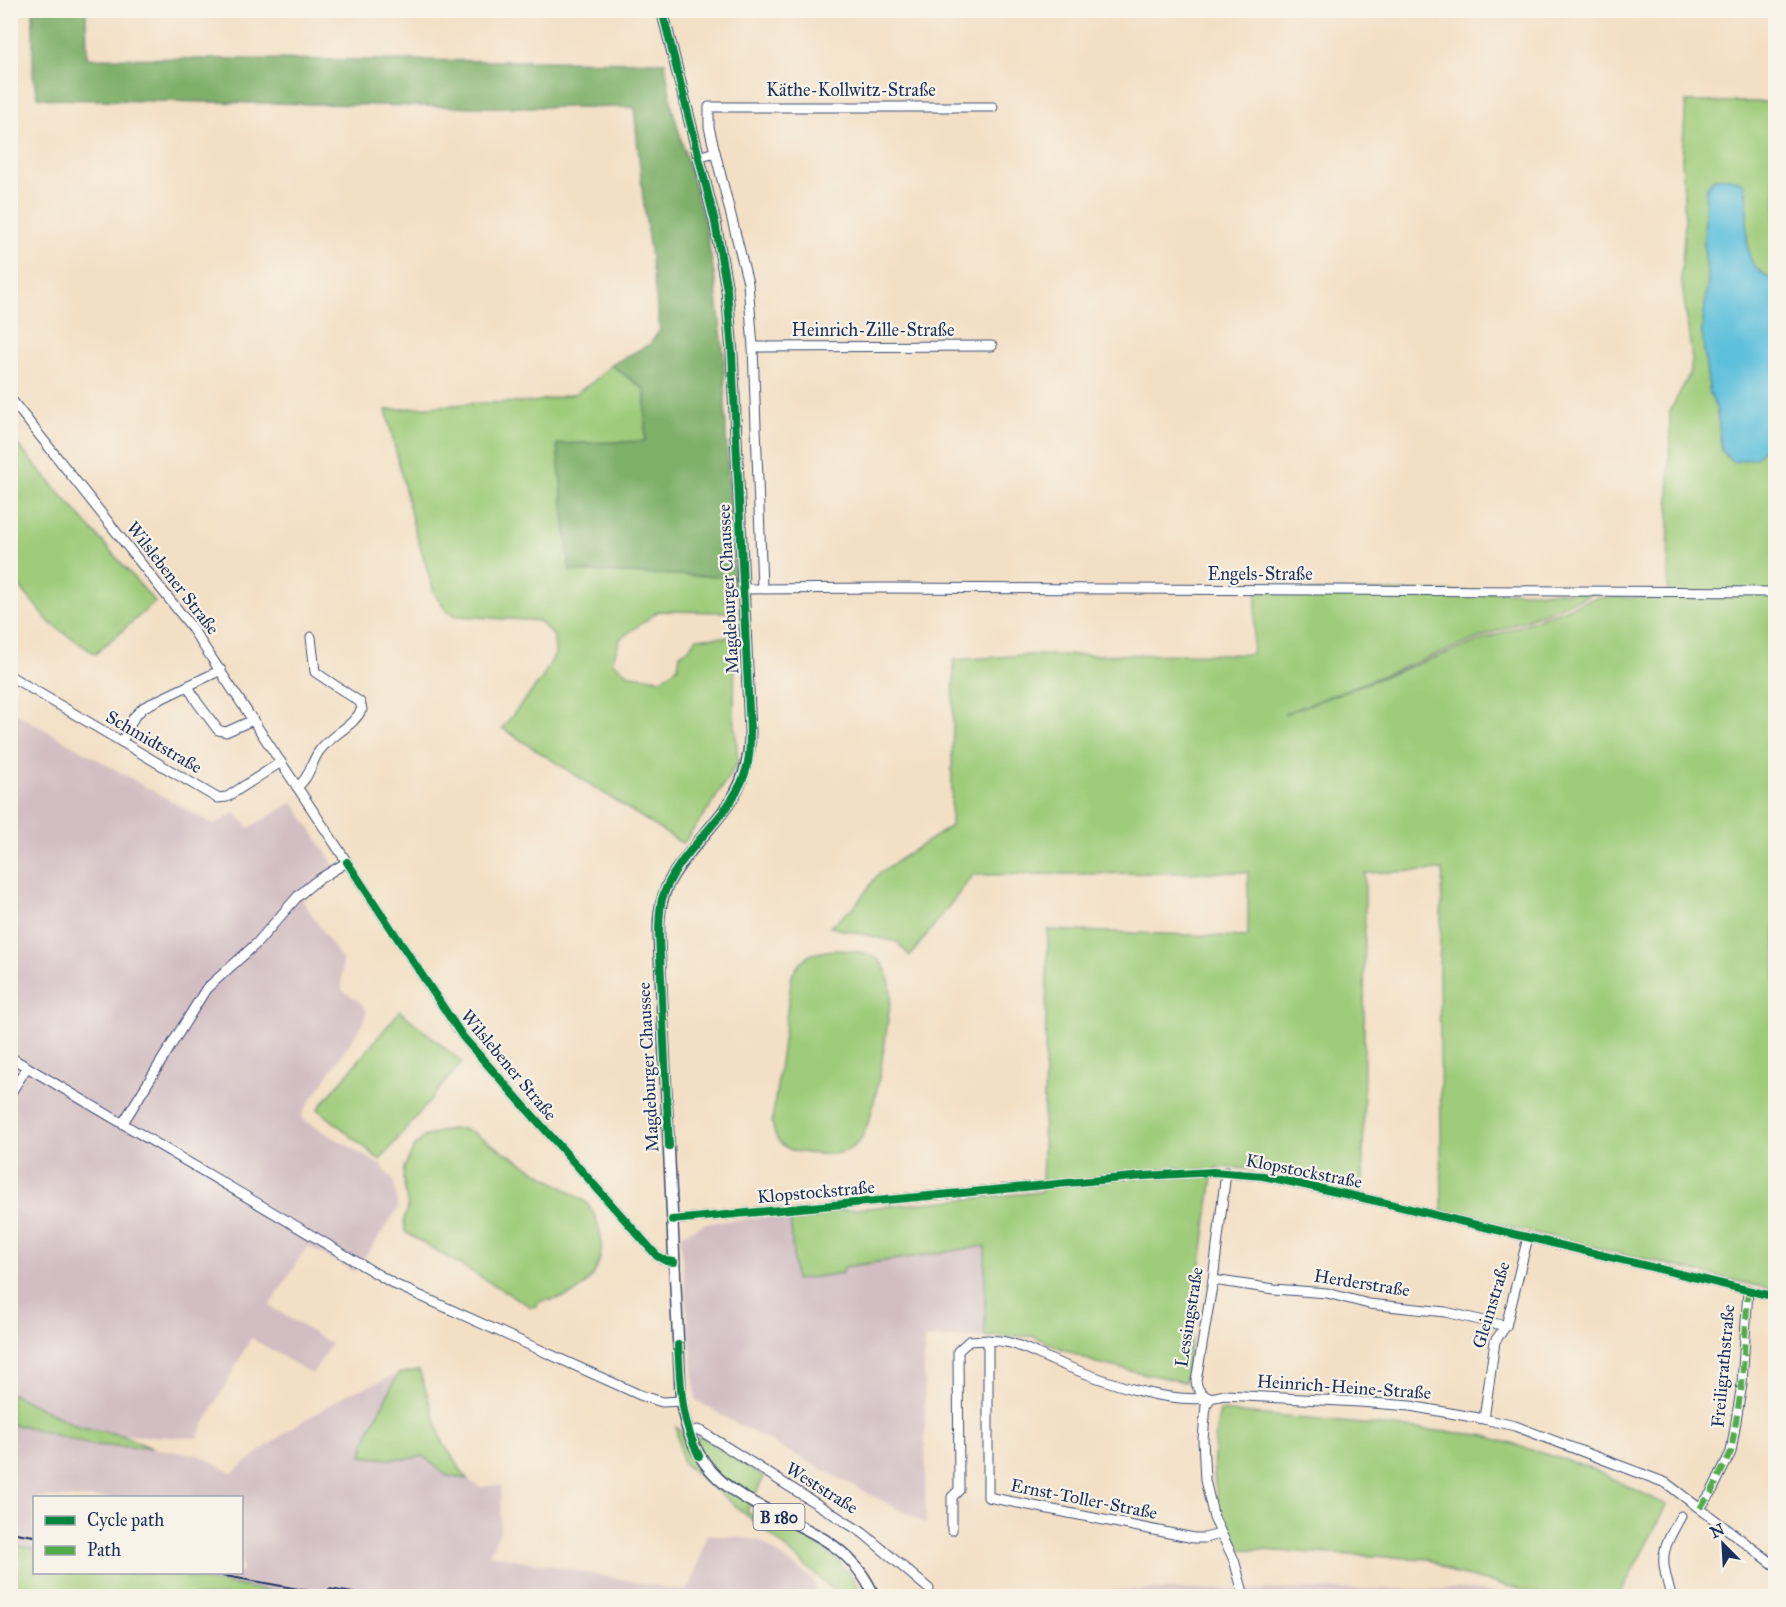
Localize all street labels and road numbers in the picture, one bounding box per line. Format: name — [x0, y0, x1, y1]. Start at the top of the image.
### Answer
street label: Käthe-Kollwitz-Straße — [766, 79, 936, 101]
street label: Heinrich-Zille-Straße — [792, 319, 954, 341]
street label: Magdeburger Chaussee — [713, 503, 744, 675]
street label: Wilslebener Straße — [122, 517, 224, 639]
street label: Engels-Straße — [1207, 563, 1313, 586]
street label: Schmidtstraße — [102, 706, 206, 778]
street label: Magdeburger Chaussee — [633, 981, 664, 1153]
street label: Wilslebener Straße — [456, 1005, 562, 1125]
street label: Klopstockstraße — [1244, 1149, 1364, 1193]
street label: Klopstockstraße — [756, 1176, 876, 1208]
street label: Gleimstraße — [1467, 1259, 1515, 1351]
street label: Lessingstraße — [1170, 1265, 1209, 1369]
street label: Herderstraße — [1312, 1265, 1412, 1301]
street label: Freiligrathstraße — [1707, 1304, 1740, 1429]
street label: Heinrich-Heine-Straße — [1256, 1370, 1432, 1404]
street label: Weststraße — [782, 1457, 862, 1519]
street label: Ernst-Toller-Straße — [1009, 1474, 1159, 1524]
road number: B 180 — [754, 1504, 804, 1530]

